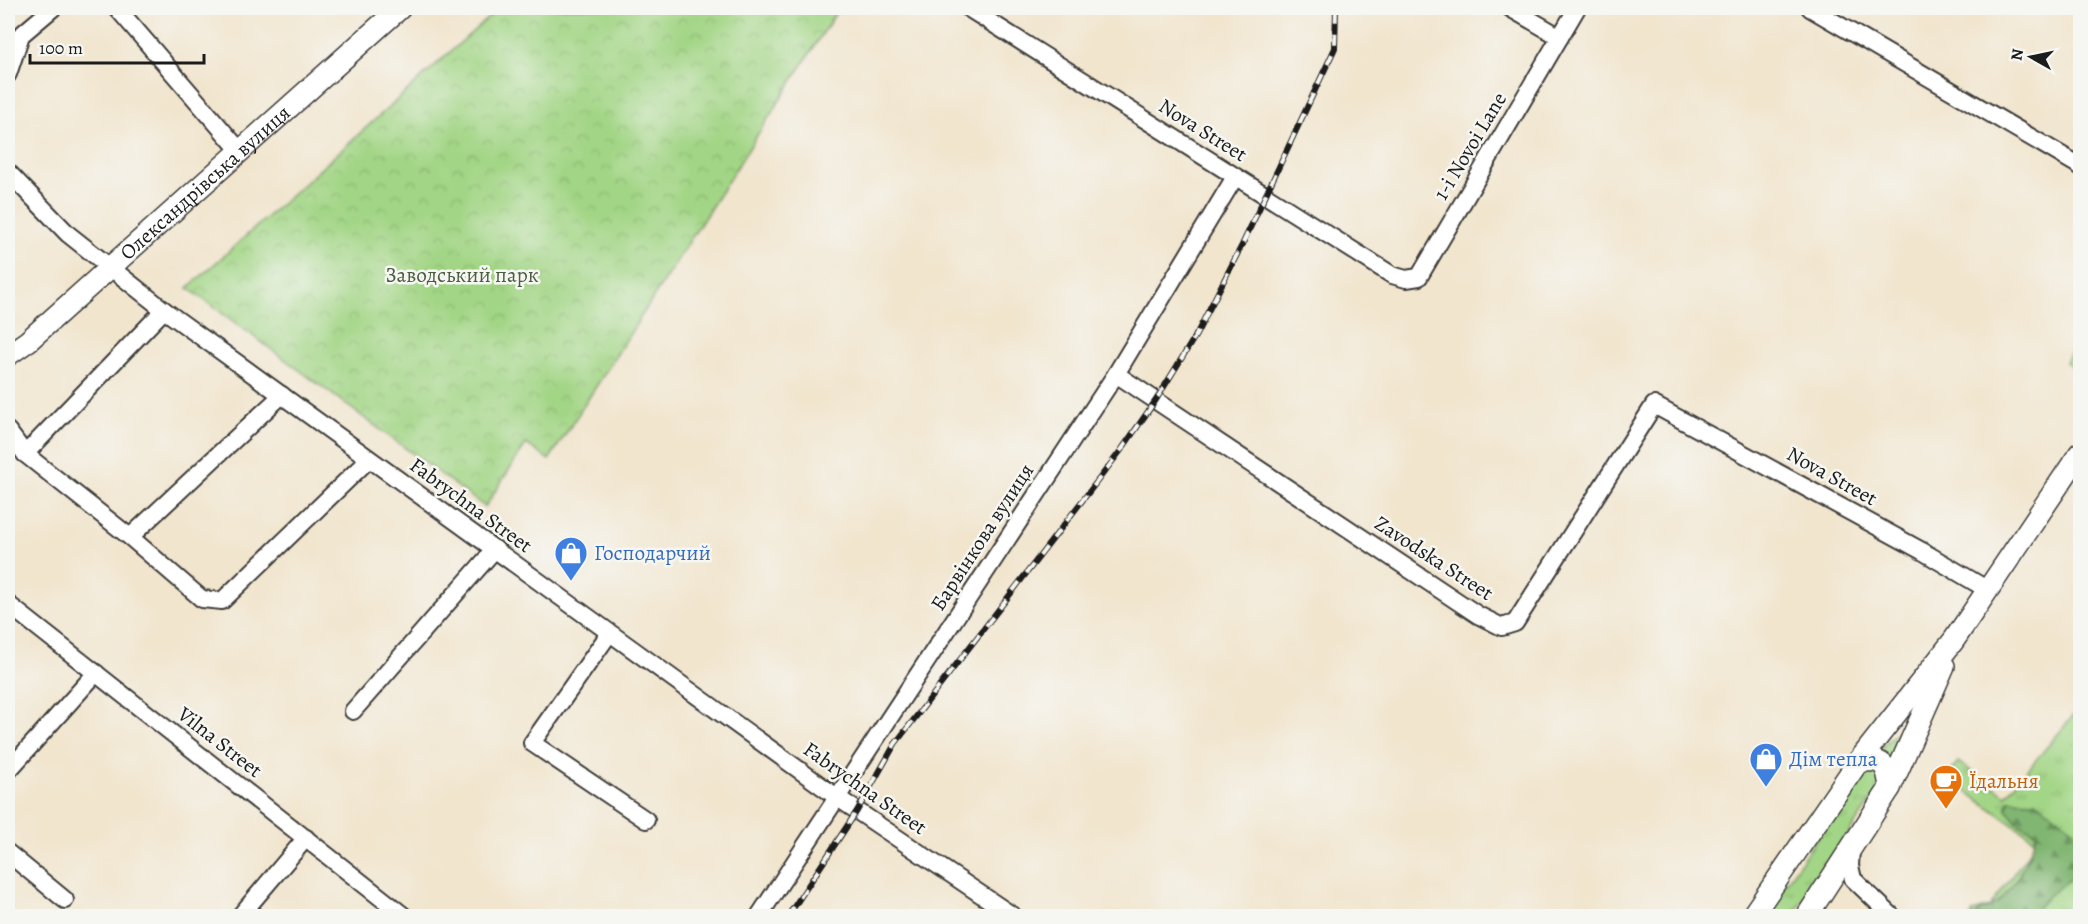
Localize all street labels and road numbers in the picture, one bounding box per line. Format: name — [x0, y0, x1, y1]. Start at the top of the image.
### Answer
street label: 1-i Novoi Lane — [1427, 87, 1513, 205]
street label: Nova Street — [1153, 92, 1253, 168]
street label: Олександрівська вулиця — [114, 99, 296, 266]
street label: Nova Street — [1782, 440, 1882, 512]
street label: Fabrychna Street — [404, 451, 538, 559]
street label: Барвінкова вулиця — [924, 458, 1040, 616]
street label: Zavodska Street — [1369, 509, 1499, 607]
street label: Vilna Street — [171, 700, 268, 784]
street label: Fabrychna Street — [798, 735, 932, 841]

